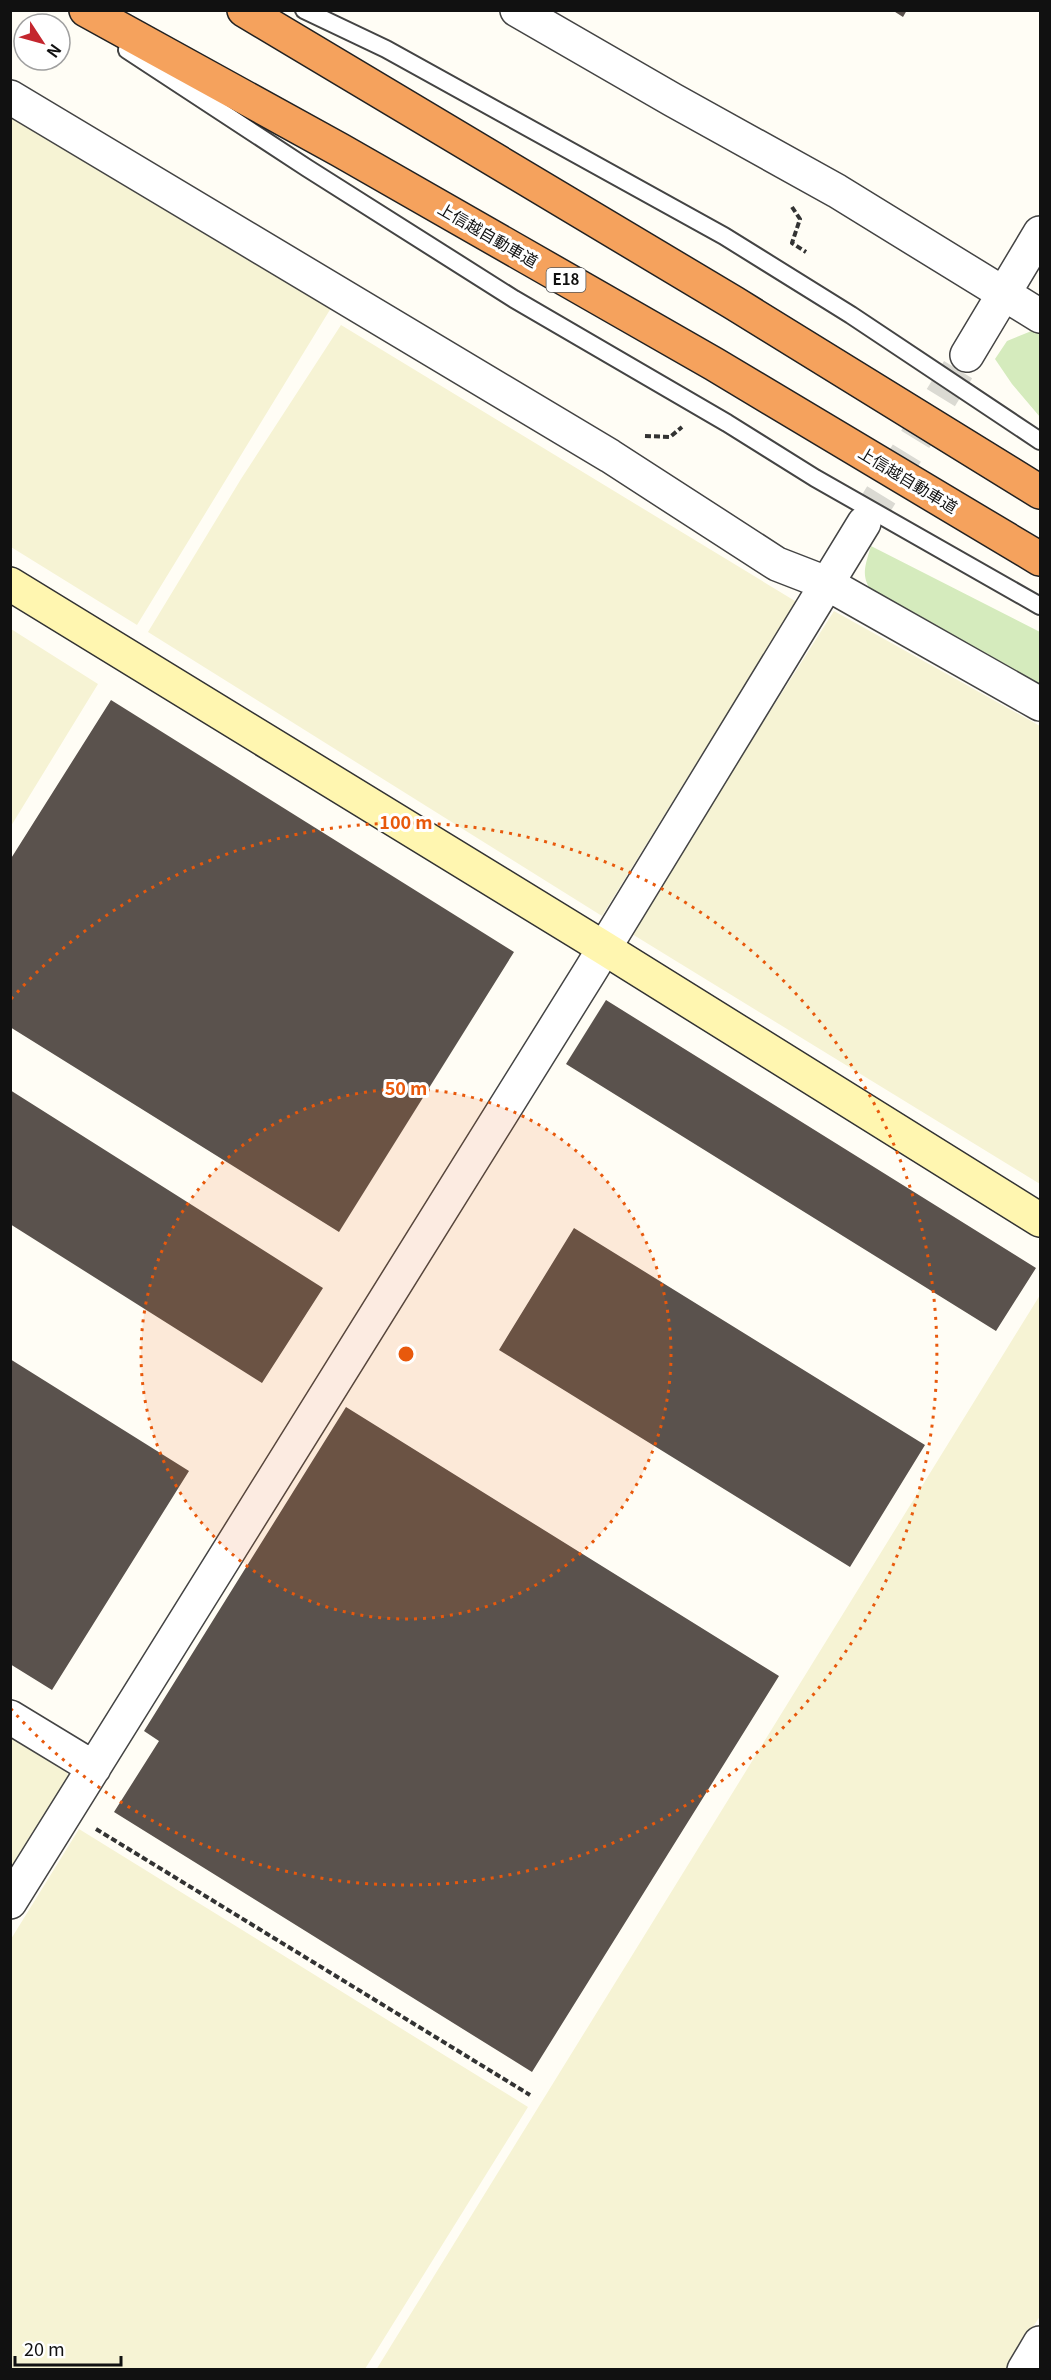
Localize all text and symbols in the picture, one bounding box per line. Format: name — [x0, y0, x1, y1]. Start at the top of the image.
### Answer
north arrow — [12, 12, 72, 72]
text: N — [42, 40, 68, 63]
street label: 上信越自動車道 — [434, 196, 543, 273]
road number: E18 — [546, 268, 586, 292]
street label: 上信越自動車道 — [854, 440, 963, 518]
text: 100 m — [379, 808, 433, 834]
text: 50 m — [385, 1074, 427, 1100]
centre of rings — [396, 1344, 416, 1364]
scale bar — [15, 2329, 122, 2367]
text: 20 m — [24, 2335, 65, 2361]

